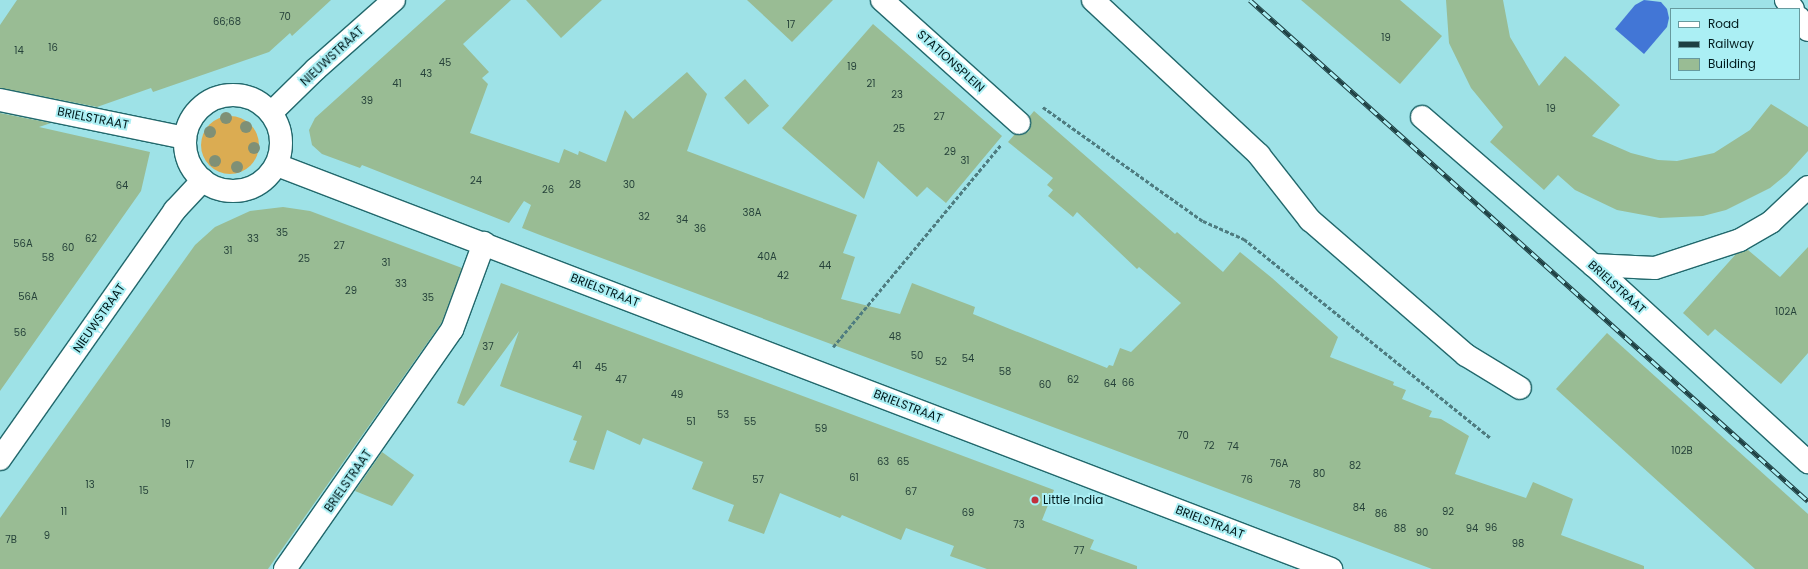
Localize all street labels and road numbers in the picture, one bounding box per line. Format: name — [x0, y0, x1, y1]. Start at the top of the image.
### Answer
street label: NIEUWSTRAAT — [298, 23, 366, 89]
street label: STATIONSPLEIN — [914, 27, 988, 95]
street label: BRIELSTRAAT — [56, 104, 130, 132]
street label: BRIELSTRAAT — [1585, 257, 1649, 317]
street label: BRIELSTRAAT — [569, 270, 641, 310]
street label: NIEUWSTRAAT — [70, 281, 128, 355]
street label: BRIELSTRAAT — [872, 386, 944, 426]
street label: BRIELSTRAAT — [321, 447, 375, 515]
street label: BRIELSTRAAT — [1174, 502, 1246, 542]

